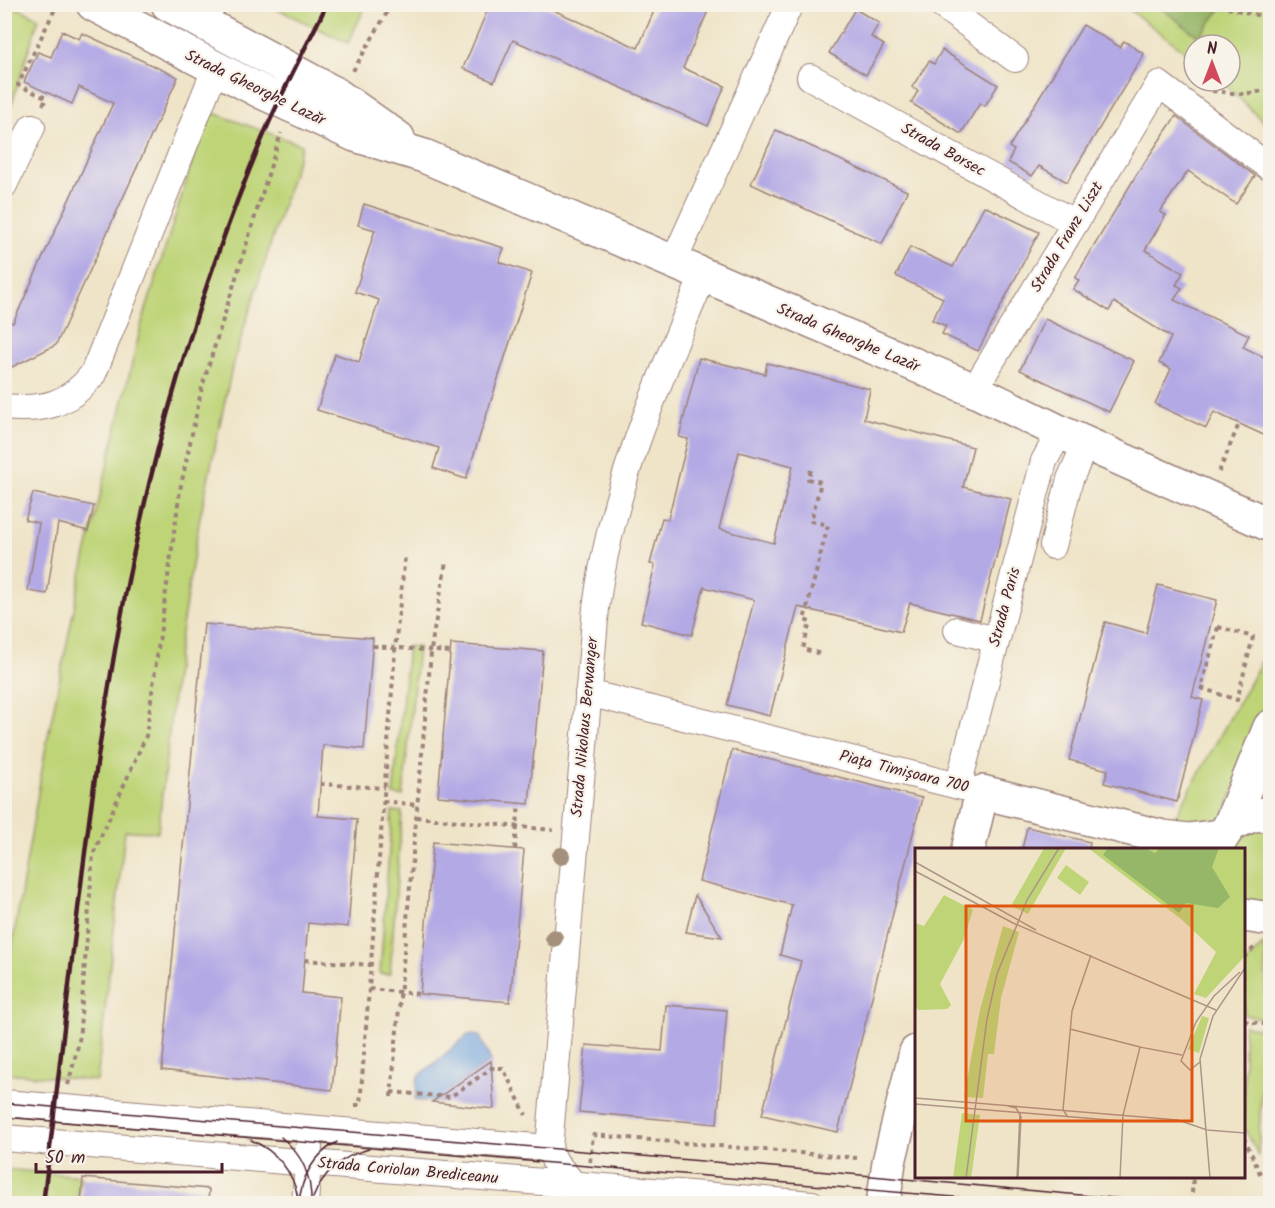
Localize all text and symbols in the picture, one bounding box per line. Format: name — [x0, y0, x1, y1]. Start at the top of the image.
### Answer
north arrow — [1182, 33, 1242, 93]
text: N — [1207, 37, 1217, 62]
street label: Strada Gheorghe Lazăr — [181, 43, 331, 134]
street label: Strada Borsec — [896, 116, 990, 184]
street label: Strada Franz Liszt — [1024, 176, 1110, 297]
street label: Strada Gheorghe Lazăr — [773, 297, 925, 380]
street label: Strada Paris — [982, 564, 1028, 650]
street label: Strada Nikolaus Berwanger — [565, 634, 605, 818]
street label: Piața Timișoara 700 — [837, 744, 971, 800]
inset map — [915, 848, 1245, 1178]
scale bar — [36, 1136, 222, 1174]
text: 50 m — [45, 1144, 85, 1173]
street label: Strada Coriolan Brediceanu — [317, 1151, 500, 1191]

